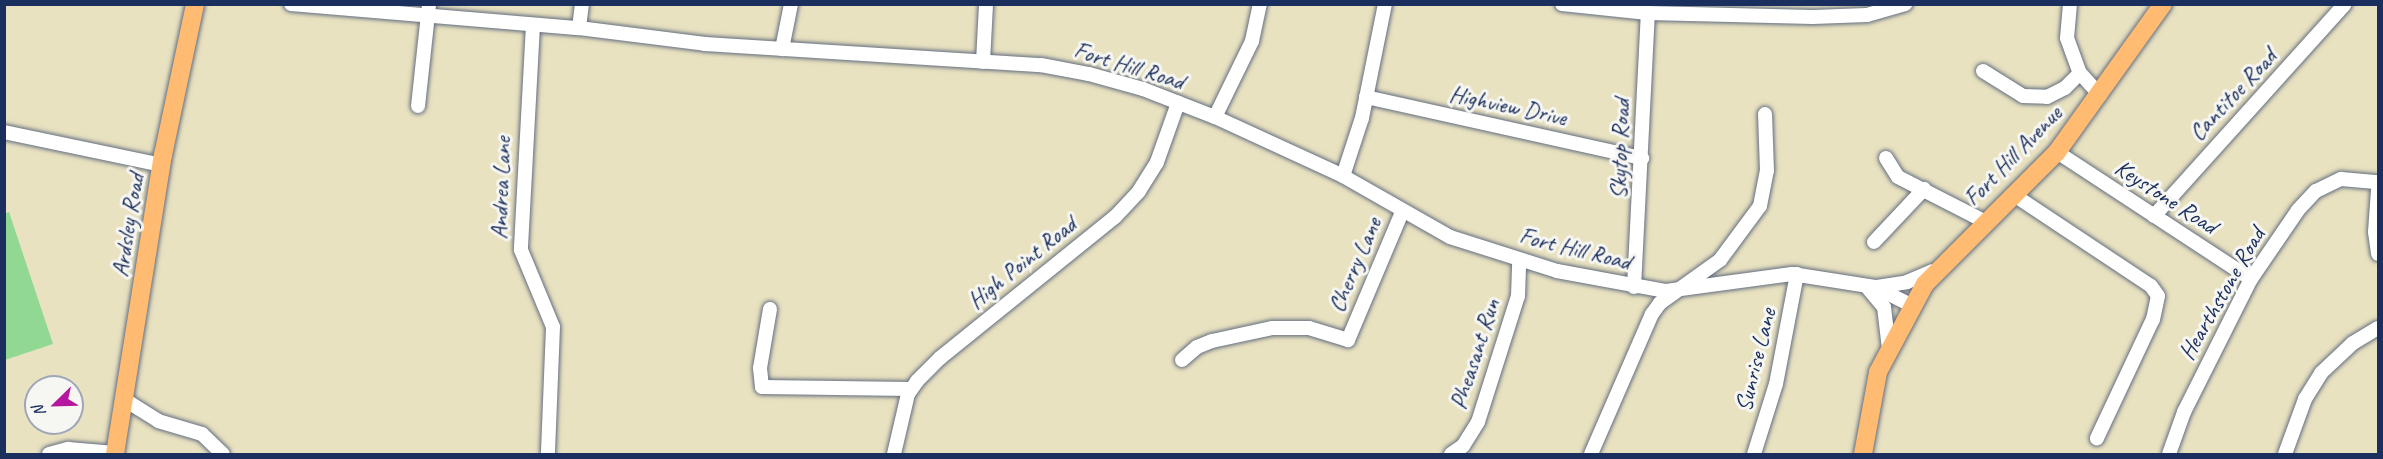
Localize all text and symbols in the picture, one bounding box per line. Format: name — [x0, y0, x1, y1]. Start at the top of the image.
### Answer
street label: Fort Hill Road — [1070, 36, 1188, 96]
street label: Cantitoe Road — [2183, 43, 2283, 147]
street label: Highview Drive — [1447, 80, 1569, 132]
street label: Skytop Road — [1604, 98, 1636, 200]
street label: Fort Hill Avenue — [1958, 100, 2068, 212]
street label: Andrea Lane — [485, 136, 517, 240]
street label: Keystone Road — [2109, 153, 2223, 241]
street label: Ardsley Road — [106, 171, 150, 279]
street label: High Point Road — [962, 210, 1082, 316]
street label: Cherry Lane — [1322, 213, 1388, 317]
street label: Fort Hill Road — [1516, 221, 1634, 277]
street label: Hearthstone Road — [2173, 223, 2271, 365]
street label: Pheasant Run — [1444, 295, 1506, 413]
street label: Sunrise Lane — [1729, 306, 1783, 414]
north arrow — [24, 375, 84, 435]
text: N — [28, 403, 50, 420]

